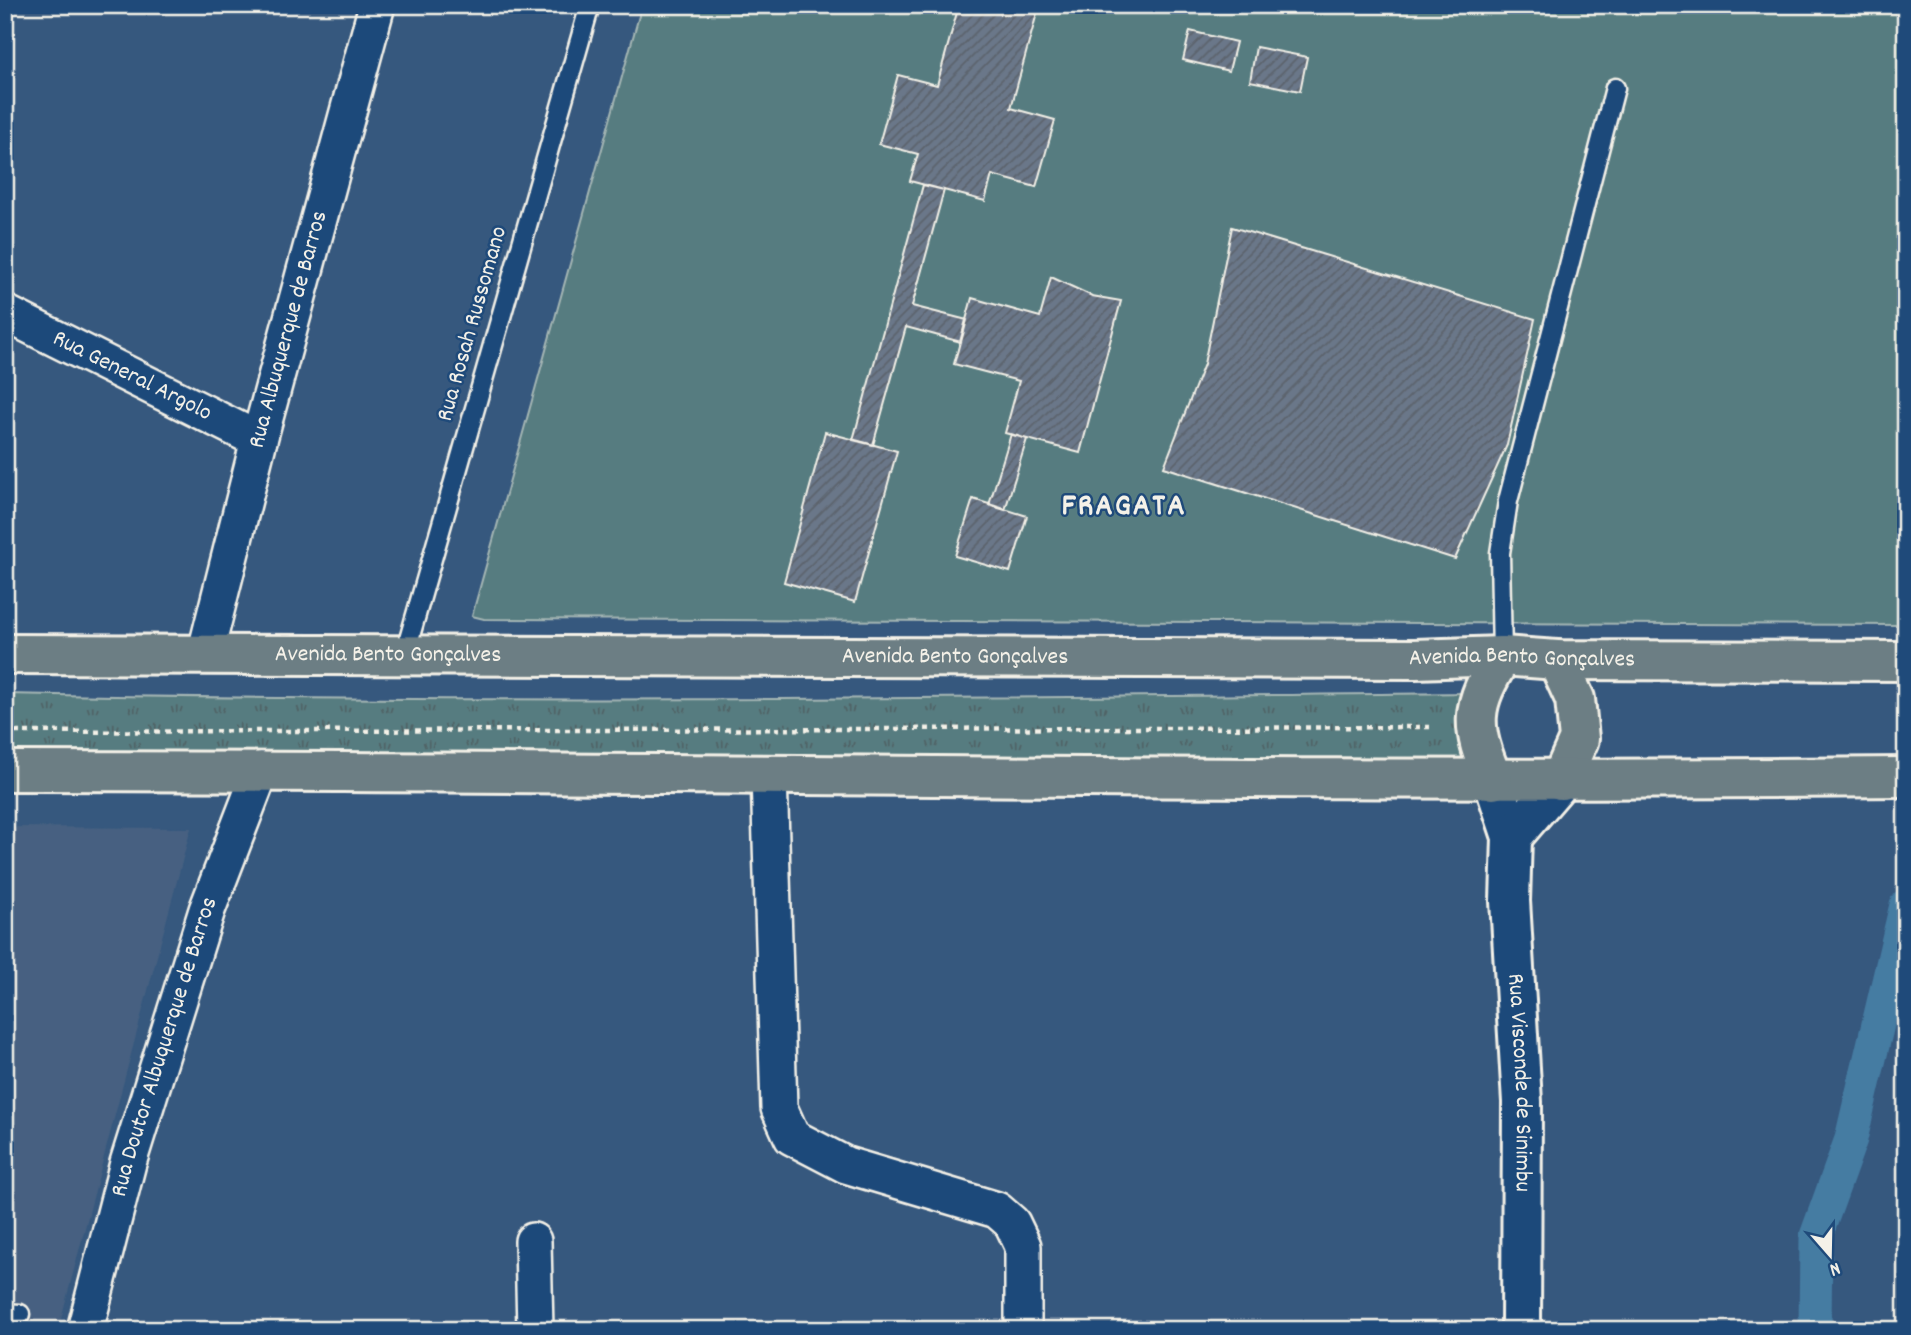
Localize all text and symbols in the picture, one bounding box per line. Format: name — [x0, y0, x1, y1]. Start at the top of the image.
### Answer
street label: Rua Albuquerque de Barros — [241, 207, 337, 452]
street label: Rua Rosah Russomano — [429, 222, 517, 426]
street label: Rua General Argolo — [47, 322, 218, 431]
district label: FRAGATA — [1061, 485, 1187, 531]
street label: Avenida Bento Gonçalves — [275, 638, 501, 673]
street label: Avenida Bento Gonçalves — [1408, 639, 1635, 677]
street label: Avenida Bento Gonçalves — [842, 640, 1068, 675]
street label: Rua Doutor Albuquerque de Barros — [103, 892, 227, 1201]
street label: Rua Visconde de Sinimbu — [1497, 972, 1539, 1192]
north arrow — [1796, 1220, 1866, 1290]
text: N — [1826, 1253, 1844, 1282]

